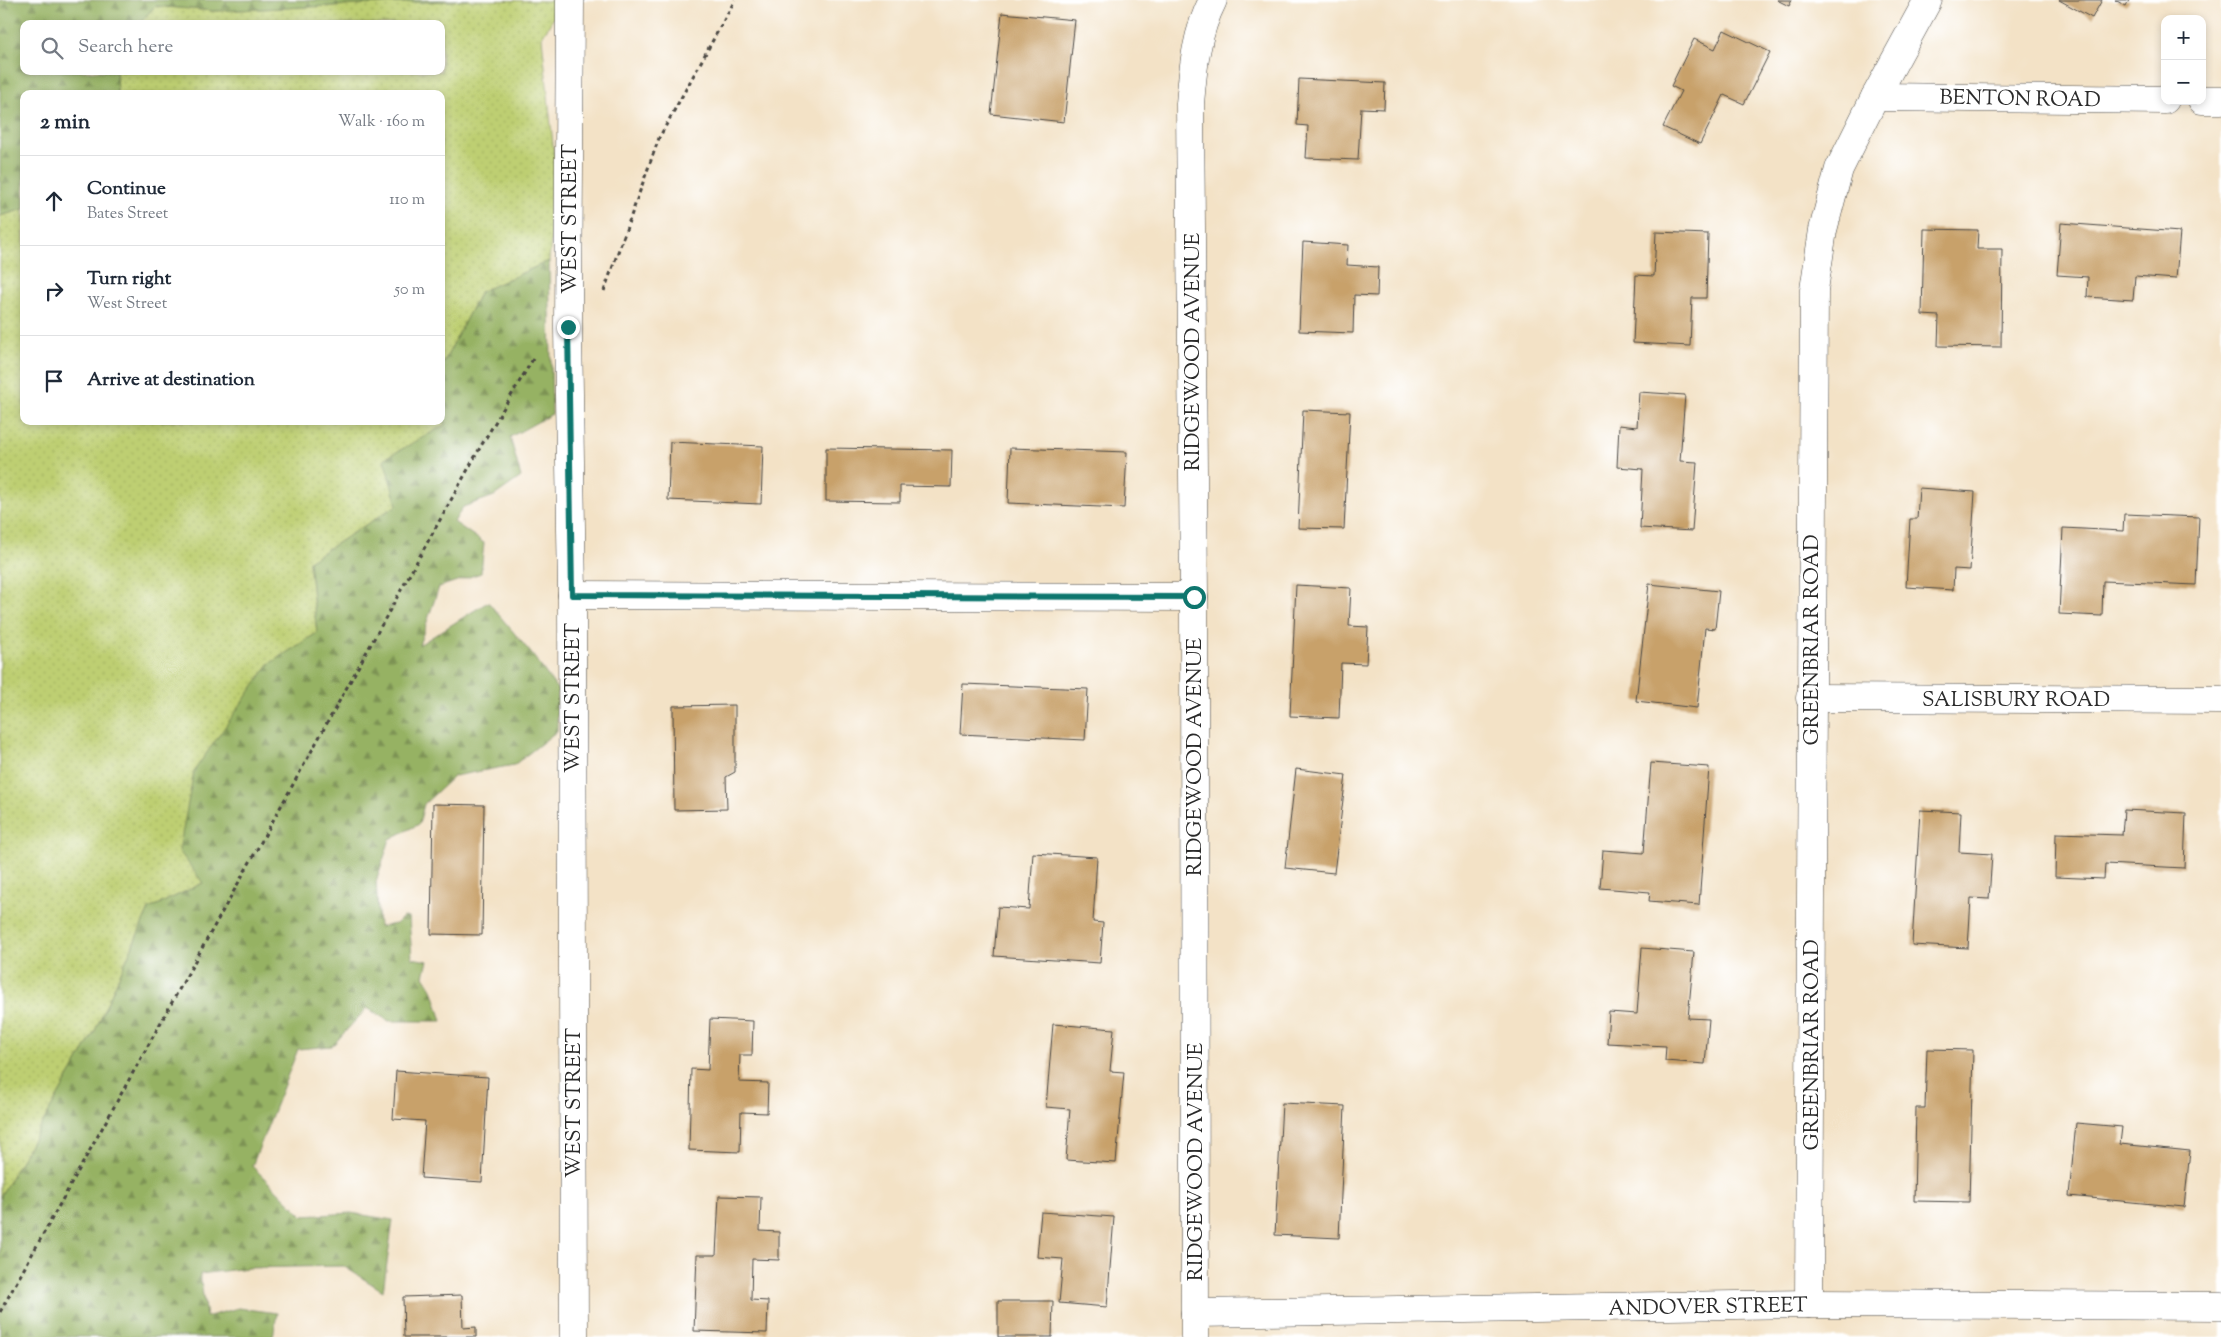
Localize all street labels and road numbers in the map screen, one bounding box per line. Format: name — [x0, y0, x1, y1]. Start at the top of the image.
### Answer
street label: BENTON ROAD — [1939, 84, 2101, 116]
street label: WEST STREET — [556, 144, 586, 294]
street label: RIDGEWOOD AVENUE — [1179, 232, 1209, 471]
street label: GREENBRIAR ROAD — [1798, 534, 1828, 746]
street label: WEST STREET — [559, 623, 589, 773]
street label: RIDGEWOOD AVENUE — [1181, 637, 1211, 876]
street label: SALISBURY ROAD — [1922, 686, 2110, 716]
street label: GREENBRIAR ROAD — [1798, 939, 1828, 1151]
street label: WEST STREET — [560, 1028, 590, 1178]
street label: RIDGEWOOD AVENUE — [1182, 1042, 1212, 1281]
street label: ANDOVER STREET — [1608, 1291, 1808, 1325]

